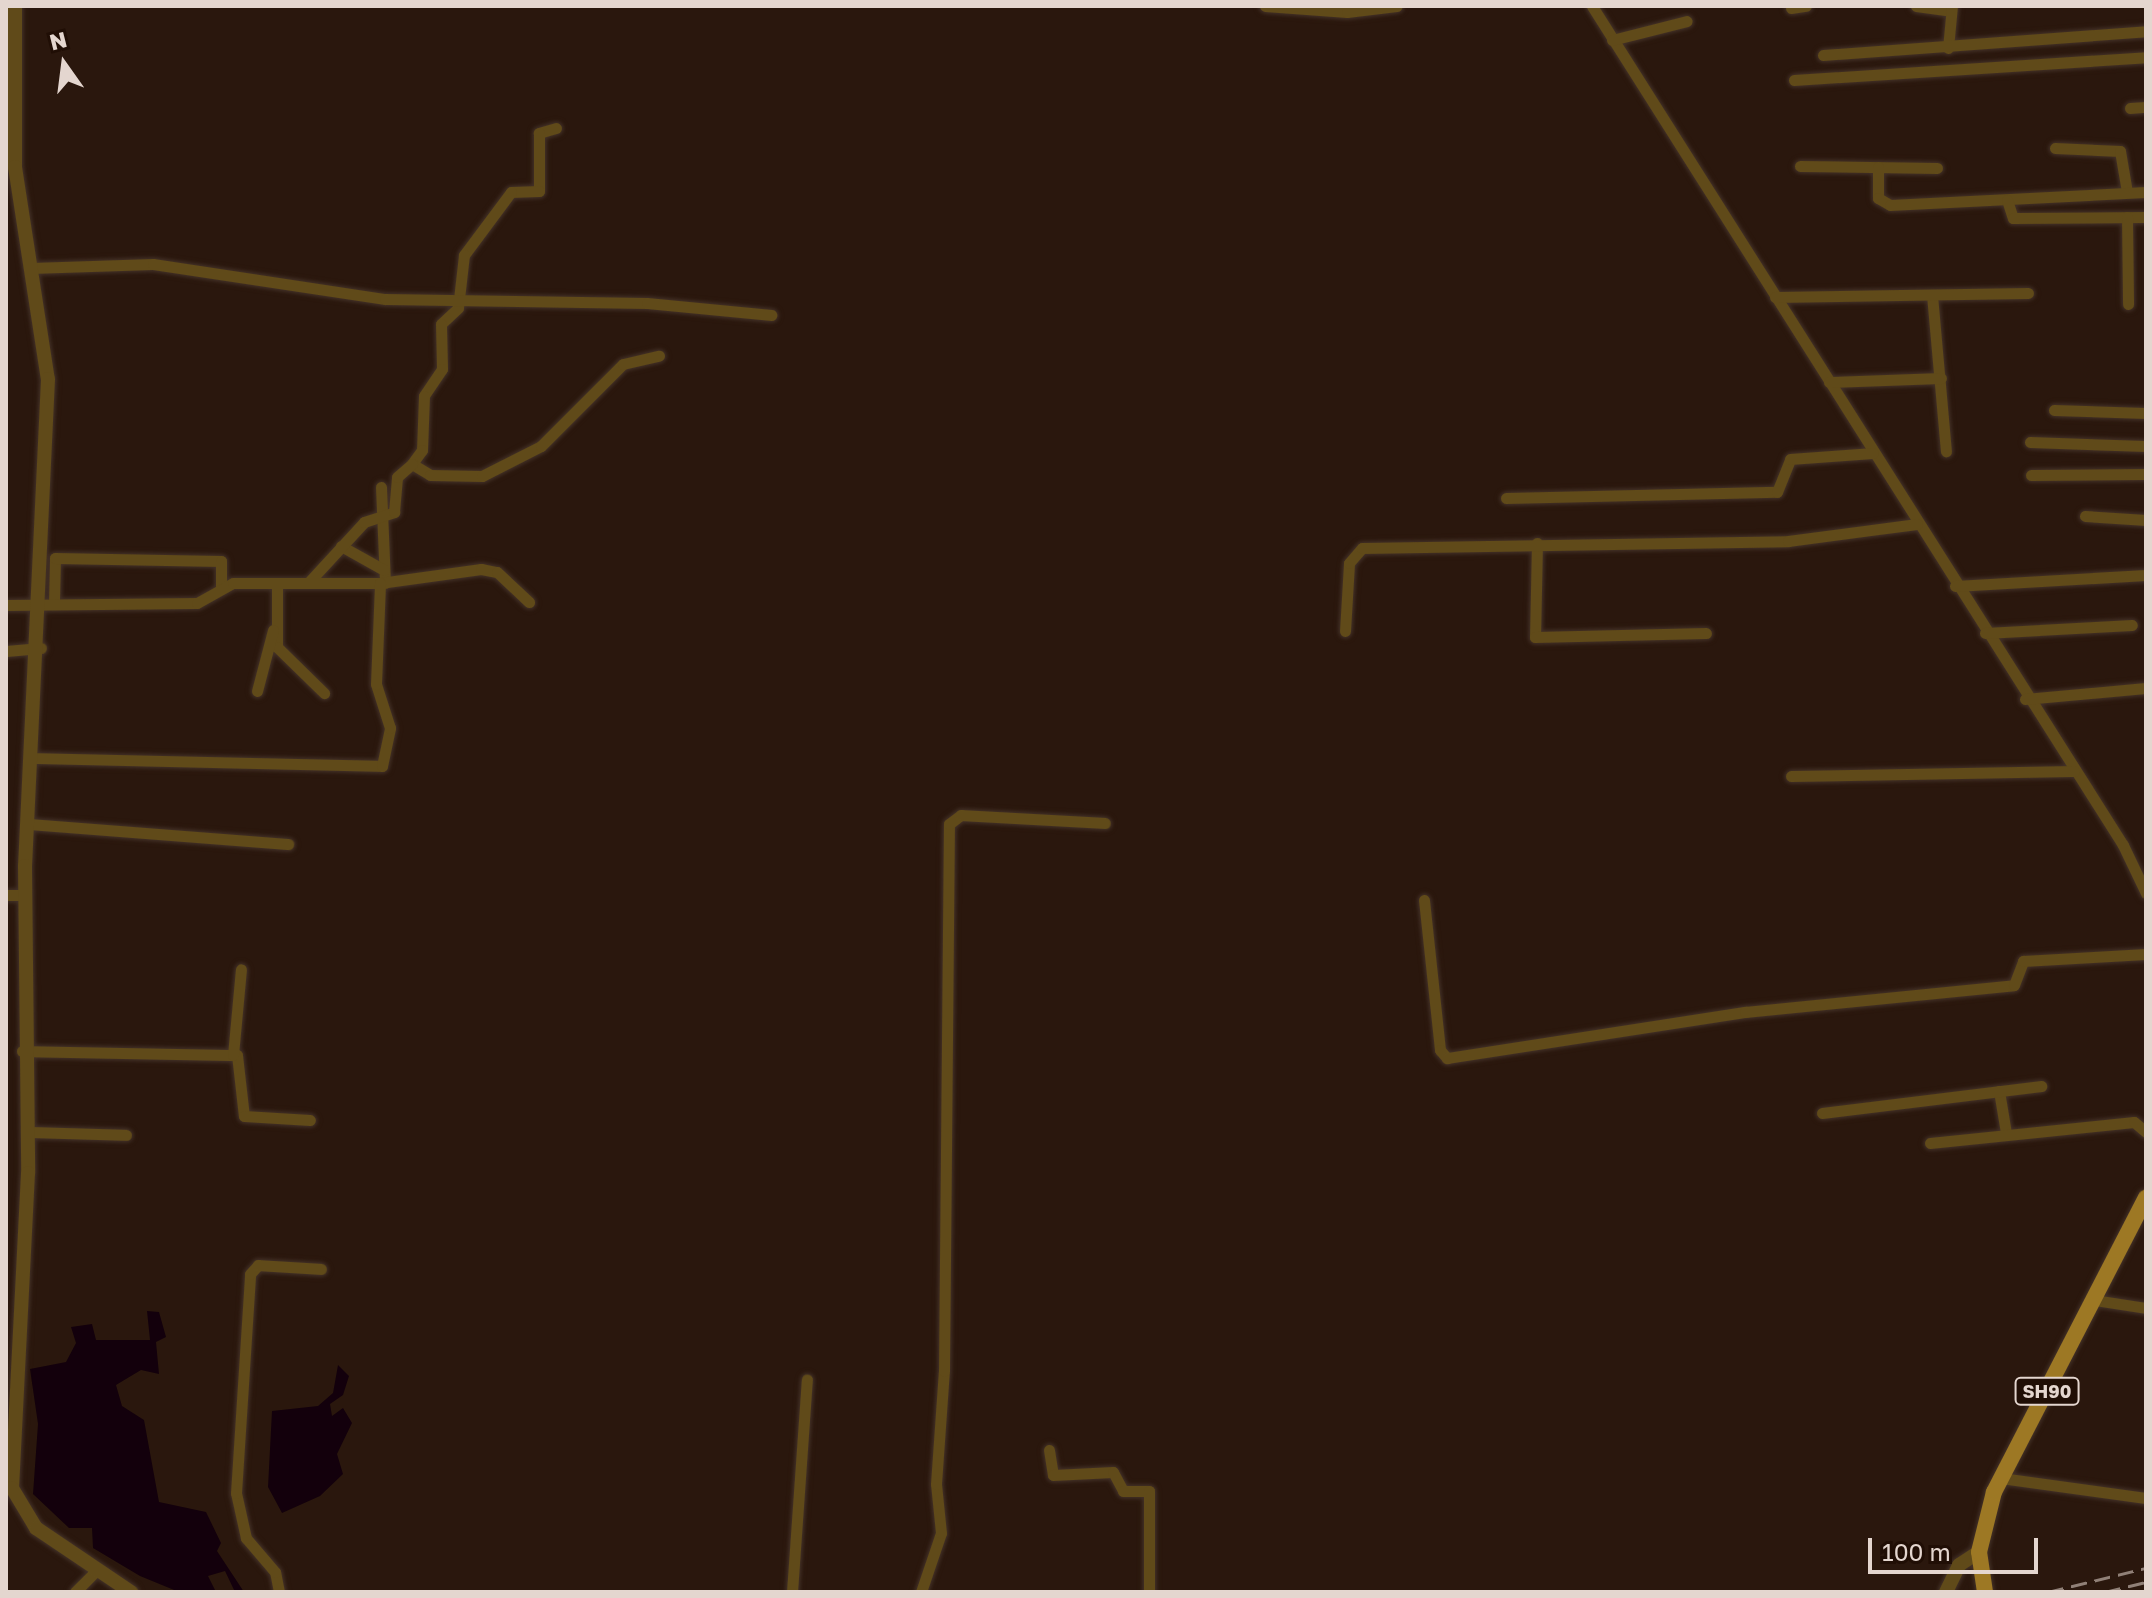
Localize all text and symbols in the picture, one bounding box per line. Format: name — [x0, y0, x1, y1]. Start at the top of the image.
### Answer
north arrow — [24, 24, 104, 104]
text: N — [47, 25, 69, 55]
road number: SH90 — [2013, 1377, 2081, 1405]
scale bar — [1872, 1522, 2042, 1572]
text: 100 m — [1882, 1537, 1951, 1566]

